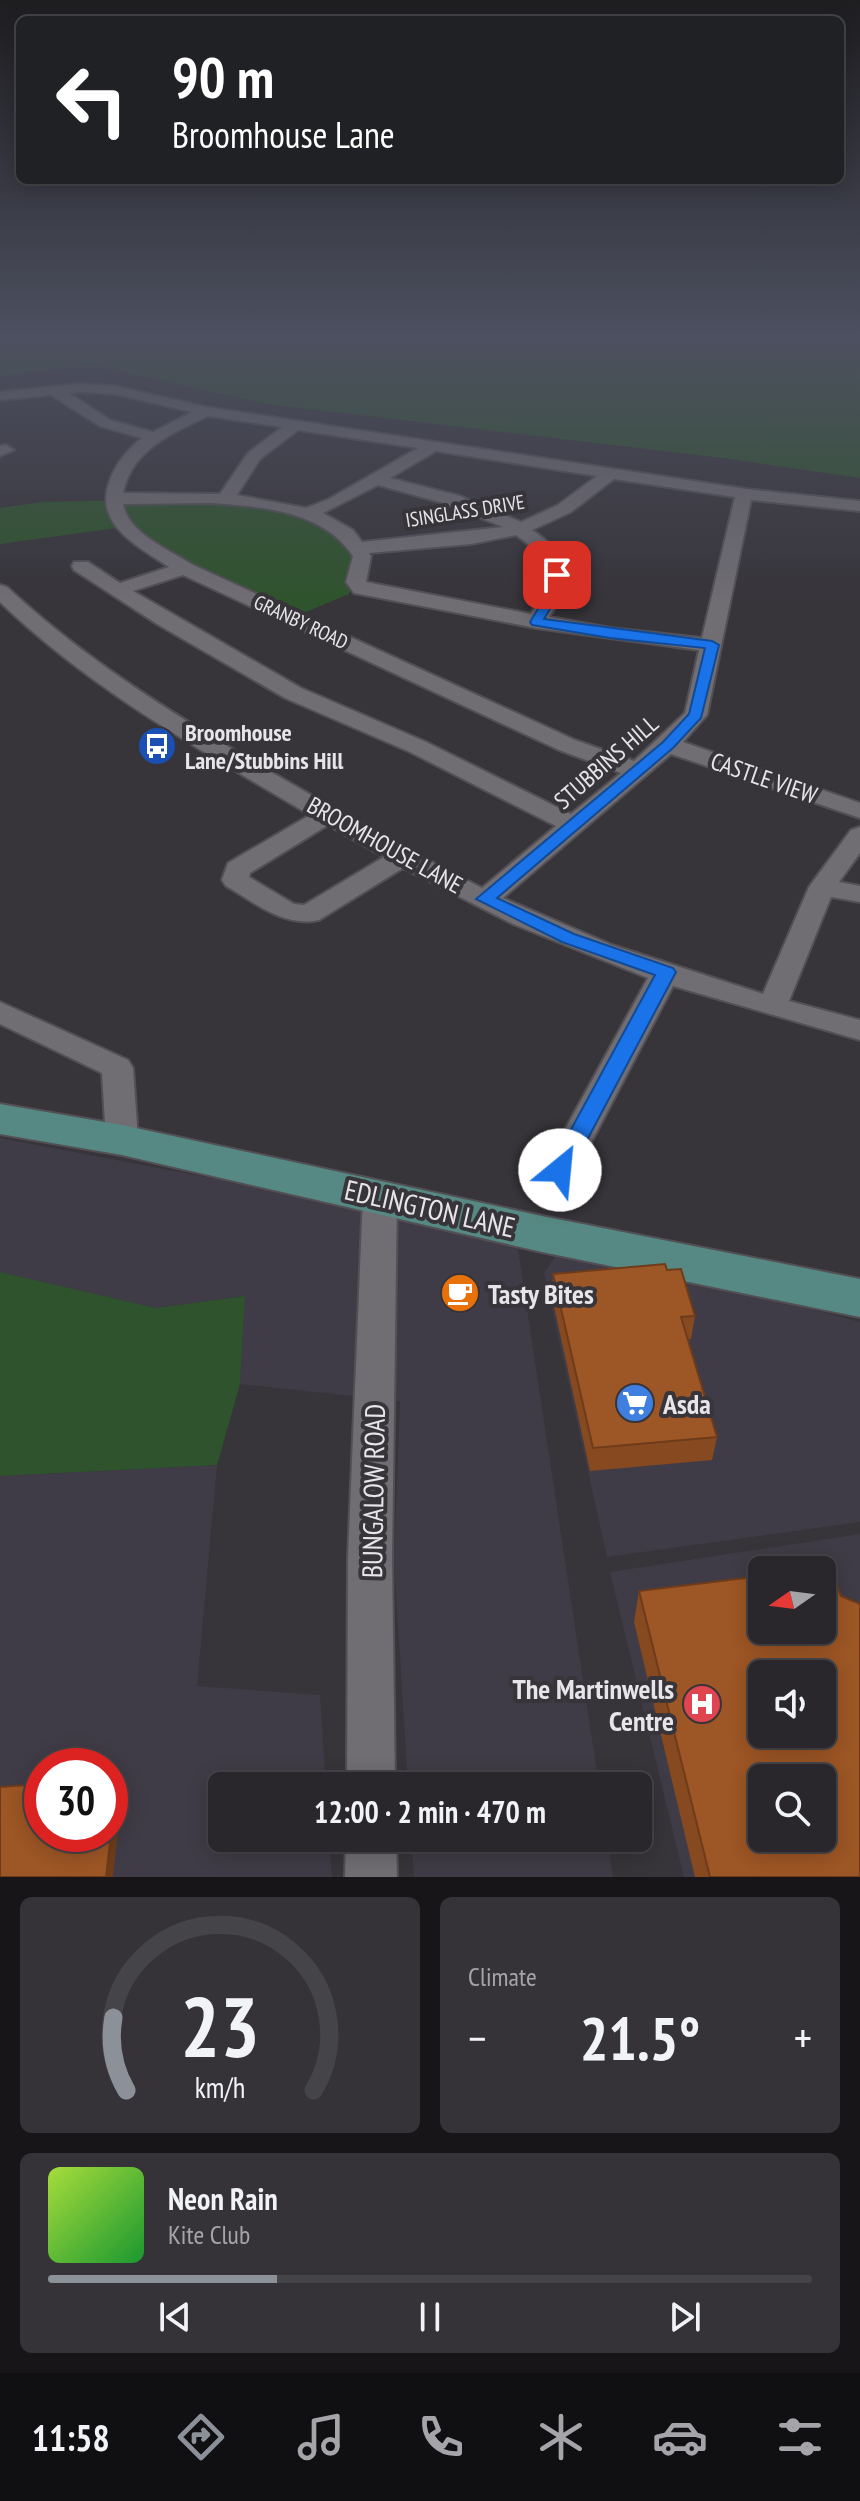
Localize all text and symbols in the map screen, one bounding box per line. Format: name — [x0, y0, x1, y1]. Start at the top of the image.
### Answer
text: 90 m — [172, 41, 274, 113]
icon: left — [40, 48, 144, 152]
text: Broomhouse Lane — [172, 111, 395, 158]
street label: ISINGLASS DRIVE — [404, 489, 526, 533]
pin — [523, 541, 591, 609]
icon: arrive — [535, 553, 579, 597]
street label: GRANBY ROAD — [250, 589, 352, 655]
street label: STUBBINS HILL — [547, 708, 665, 816]
place label: Broomhouse Lane/Stubbins Hill — [185, 717, 344, 776]
bus stop icon: Broomhouse Lane/Stubbins Hill — [136, 725, 178, 767]
street label: CASTLE VIEW — [707, 745, 821, 811]
street label: BROOMHOUSE LANE — [302, 790, 468, 900]
position arrow — [518, 1128, 602, 1212]
street label: EDLINGTON LANE — [341, 1170, 519, 1246]
cafe icon: Tasty Bites — [439, 1272, 481, 1314]
place label: Tasty Bites — [488, 1275, 594, 1312]
supermarket icon: Asda — [614, 1382, 656, 1424]
place label: Asda — [662, 1385, 711, 1422]
street label: BUNGALOW ROAD — [353, 1404, 393, 1578]
north arrow — [748, 1556, 836, 1644]
map controls — [748, 1556, 836, 1852]
button: sound — [748, 1660, 836, 1748]
place label: The Martinwells Centre — [512, 1670, 674, 1739]
hospital icon: The Martinwells Centre — [681, 1683, 723, 1725]
speed limit sign: 30 — [24, 1748, 128, 1852]
button: search — [748, 1764, 836, 1852]
text: 12:00 · 2 min · 470 m — [314, 1792, 546, 1831]
text: Climate — [468, 1960, 537, 1993]
text: 23 — [180, 1972, 260, 2080]
text: 21.5° — [580, 1999, 700, 2077]
text: − — [468, 2009, 486, 2066]
text: + — [794, 2009, 812, 2066]
text: km/h — [195, 2069, 245, 2106]
text: Neon Rain — [168, 2179, 278, 2218]
text: Kite Club — [168, 2218, 250, 2251]
icon: previous — [153, 2295, 197, 2339]
icon: pause — [408, 2295, 452, 2339]
icon: next — [663, 2295, 707, 2339]
icon: directions — [173, 2409, 229, 2465]
icon: music — [293, 2409, 349, 2465]
icon: phone — [413, 2409, 469, 2465]
icon: climate — [533, 2409, 589, 2465]
icon: car — [652, 2409, 708, 2465]
icon: filters — [772, 2409, 828, 2465]
text: 11:58 — [32, 2414, 110, 2461]

